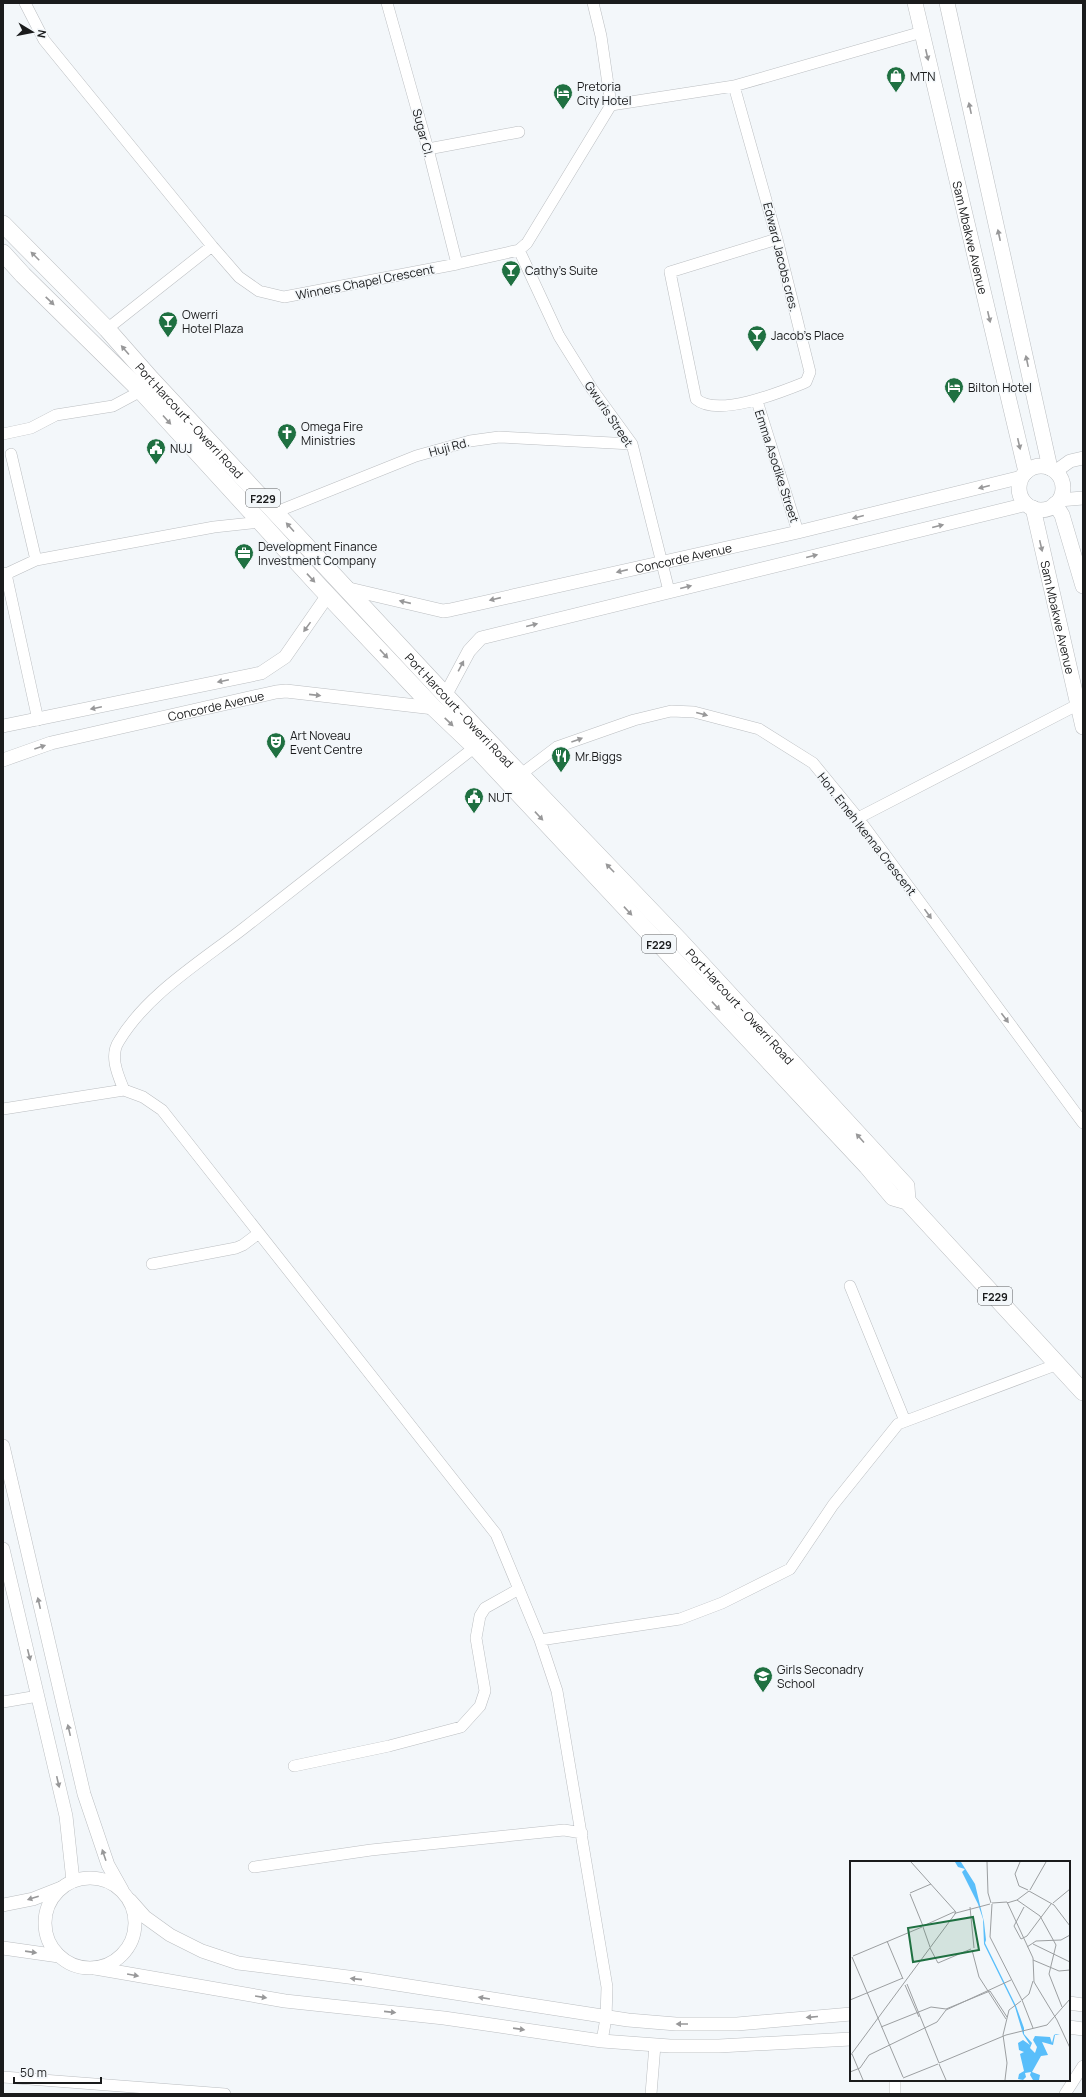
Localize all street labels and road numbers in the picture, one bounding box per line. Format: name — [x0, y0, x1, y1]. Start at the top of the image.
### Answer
street label: Sugar Cl. — [408, 107, 438, 159]
street label: Sam Mbakwe Avenue — [949, 179, 992, 296]
street label: Edward Jacobs cres. — [759, 201, 803, 313]
street label: Winners Chapel Crescent — [294, 260, 436, 304]
street label: Port Harcourt - Owerri Road — [132, 359, 247, 482]
street label: Gwuris Street — [581, 378, 637, 450]
street label: Emma Asodike Street — [751, 407, 803, 525]
street label: Huji Rd. — [427, 433, 471, 461]
road number: F229 — [246, 489, 280, 507]
street label: Concorde Avenue — [634, 539, 733, 577]
street label: Sam Mbakwe Avenue — [1037, 559, 1079, 676]
street label: Port Harcourt - Owerri Road — [401, 649, 518, 771]
street label: Concorde Avenue — [166, 686, 266, 725]
street label: Hon. Emeh Ikenna Crescent — [814, 769, 920, 899]
road number: F229 — [642, 935, 676, 953]
street label: Port Harcourt - Owerri Road — [683, 945, 798, 1068]
road number: F229 — [978, 1287, 1012, 1305]

